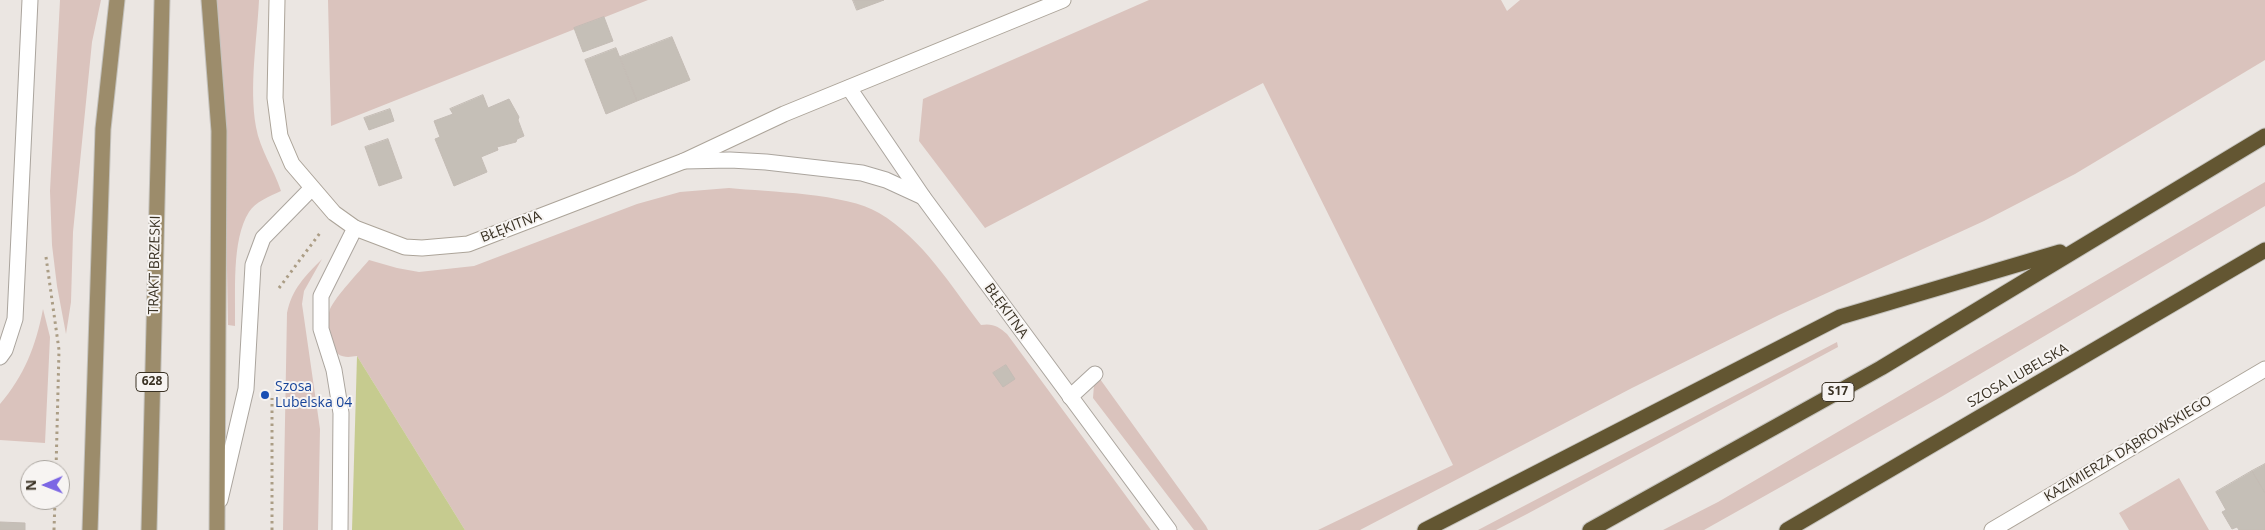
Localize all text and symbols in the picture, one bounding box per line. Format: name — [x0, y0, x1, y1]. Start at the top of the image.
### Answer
street label: BŁĘKITNA — [478, 208, 544, 246]
street label: TRAKT BRZESKI — [146, 215, 164, 315]
street label: BŁĘKITNA — [980, 280, 1032, 342]
street label: SZOSA LUBELSKA — [1965, 340, 2071, 412]
road number: 628 — [136, 372, 168, 392]
place label: Szosa Lubelska 04 — [275, 379, 352, 412]
road number: S17 — [1822, 382, 1854, 402]
marker: Szosa Lubelska 04 — [259, 389, 271, 401]
street label: KAZIMIERZA DĄBROWSKIEGO — [2041, 392, 2215, 506]
north arrow — [20, 460, 70, 510]
text: N — [21, 479, 40, 491]

